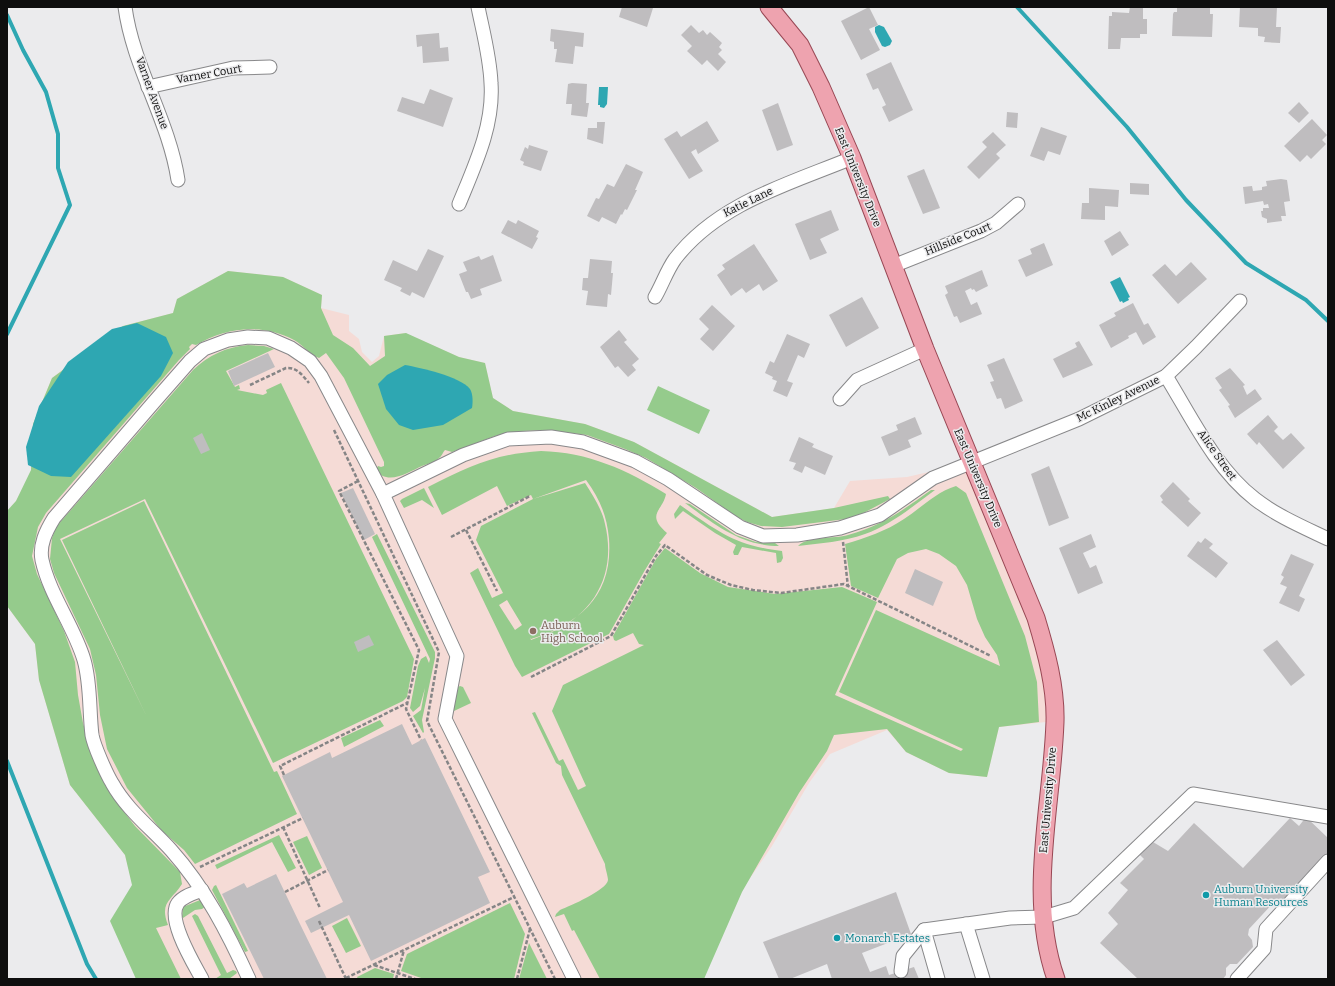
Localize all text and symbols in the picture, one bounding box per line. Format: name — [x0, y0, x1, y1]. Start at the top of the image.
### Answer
street label: Varner Avenue — [133, 55, 171, 131]
street label: Varner Court — [175, 62, 243, 86]
street label: East University Drive — [832, 125, 884, 229]
street label: Katie Lane — [721, 184, 775, 220]
street label: Hillside Court — [923, 220, 993, 258]
street label: Mc Kinley Avenue — [1074, 373, 1162, 425]
street label: East University Drive — [951, 427, 1005, 529]
street label: Alice Street — [1195, 427, 1239, 483]
place label: Auburn High School — [541, 619, 603, 645]
marker: Auburn High School — [528, 626, 538, 636]
street label: East University Drive — [1037, 747, 1059, 853]
place label: Auburn University Human Resources — [1214, 883, 1308, 909]
marker: Auburn University Human Resources — [1201, 890, 1211, 900]
place label: Monarch Estates — [845, 932, 930, 945]
marker: Monarch Estates — [832, 933, 842, 943]

